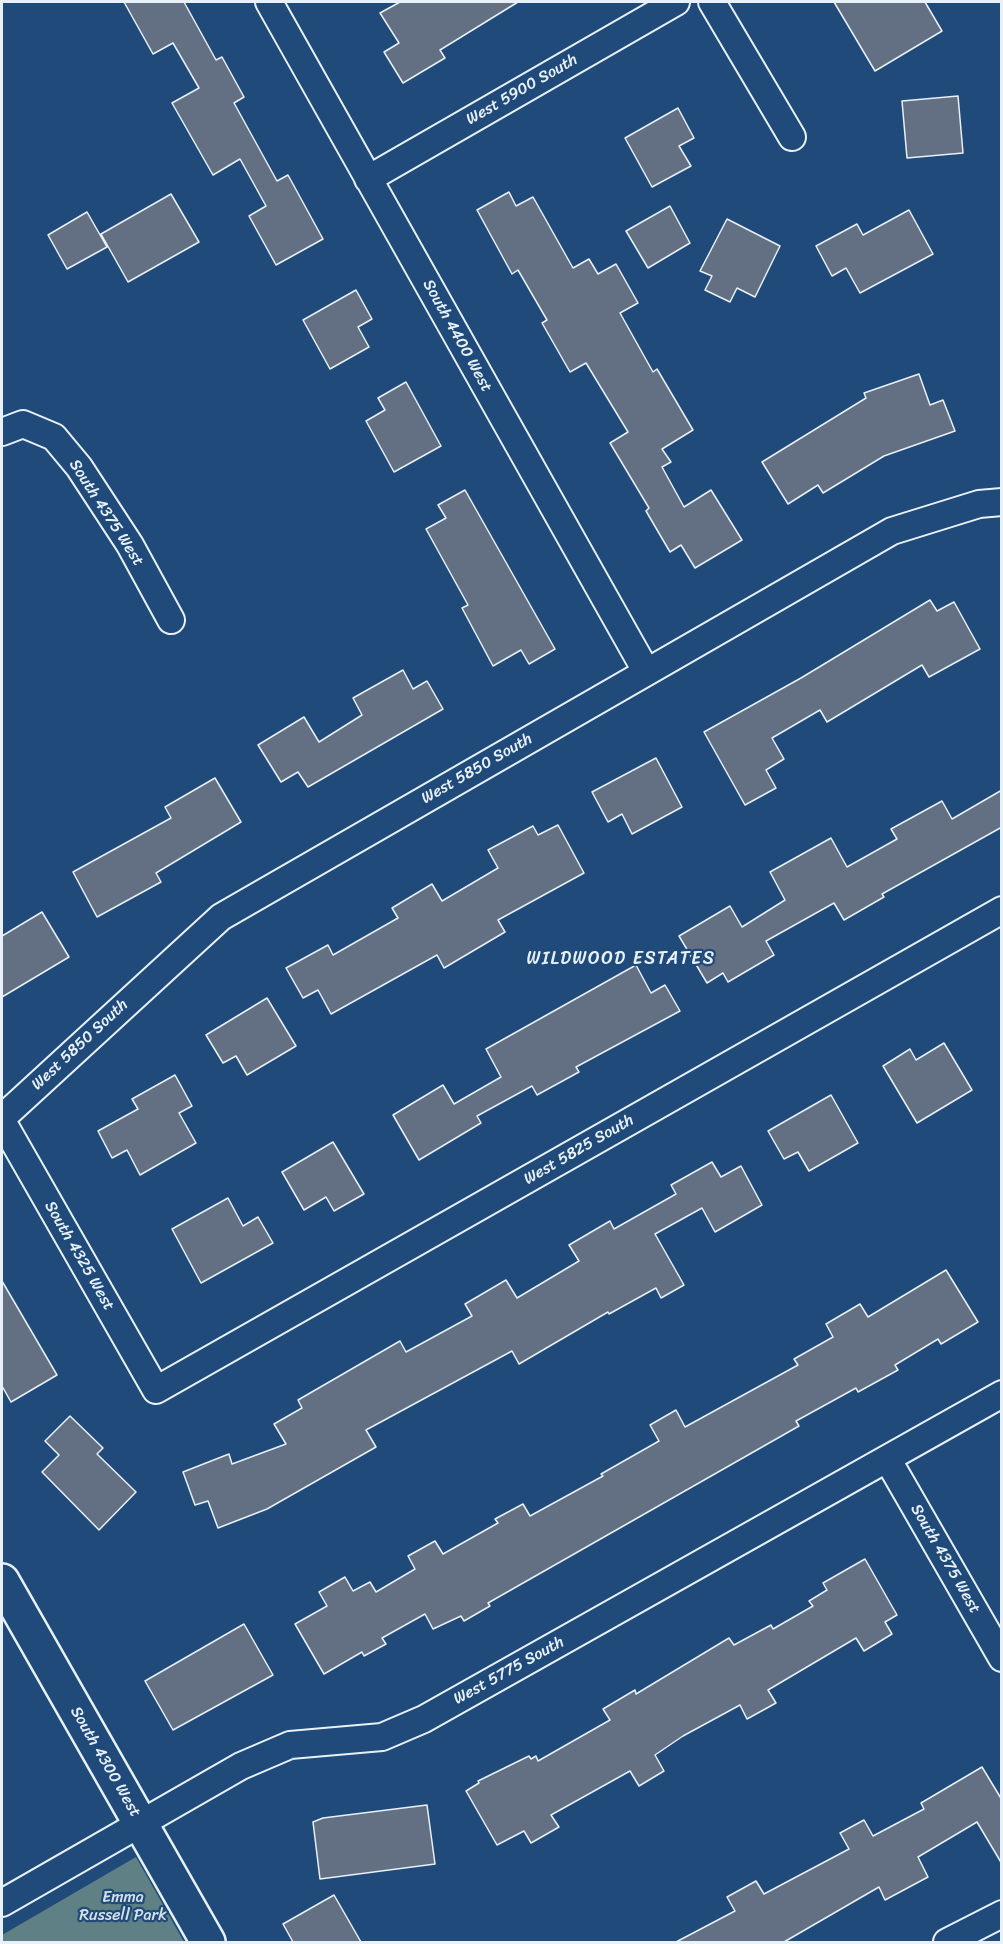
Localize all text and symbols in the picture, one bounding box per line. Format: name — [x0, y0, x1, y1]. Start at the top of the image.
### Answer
street label: West 5900 South — [463, 50, 581, 130]
street label: South 4400 West — [418, 276, 496, 396]
street label: South 4375 West — [64, 456, 148, 570]
street label: West 5850 South — [418, 730, 536, 808]
district label: WILDWOOD ESTATES — [527, 948, 715, 970]
street label: West 5850 South — [28, 995, 132, 1095]
street label: West 5825 South — [521, 1111, 637, 1189]
street label: South 4325 West — [40, 1198, 118, 1314]
street label: South 4375 West — [906, 1501, 984, 1617]
street label: West 5775 South — [450, 1633, 568, 1709]
street label: South 4300 West — [66, 1703, 144, 1821]
park label: Emma Russell Park — [79, 1888, 167, 1926]

